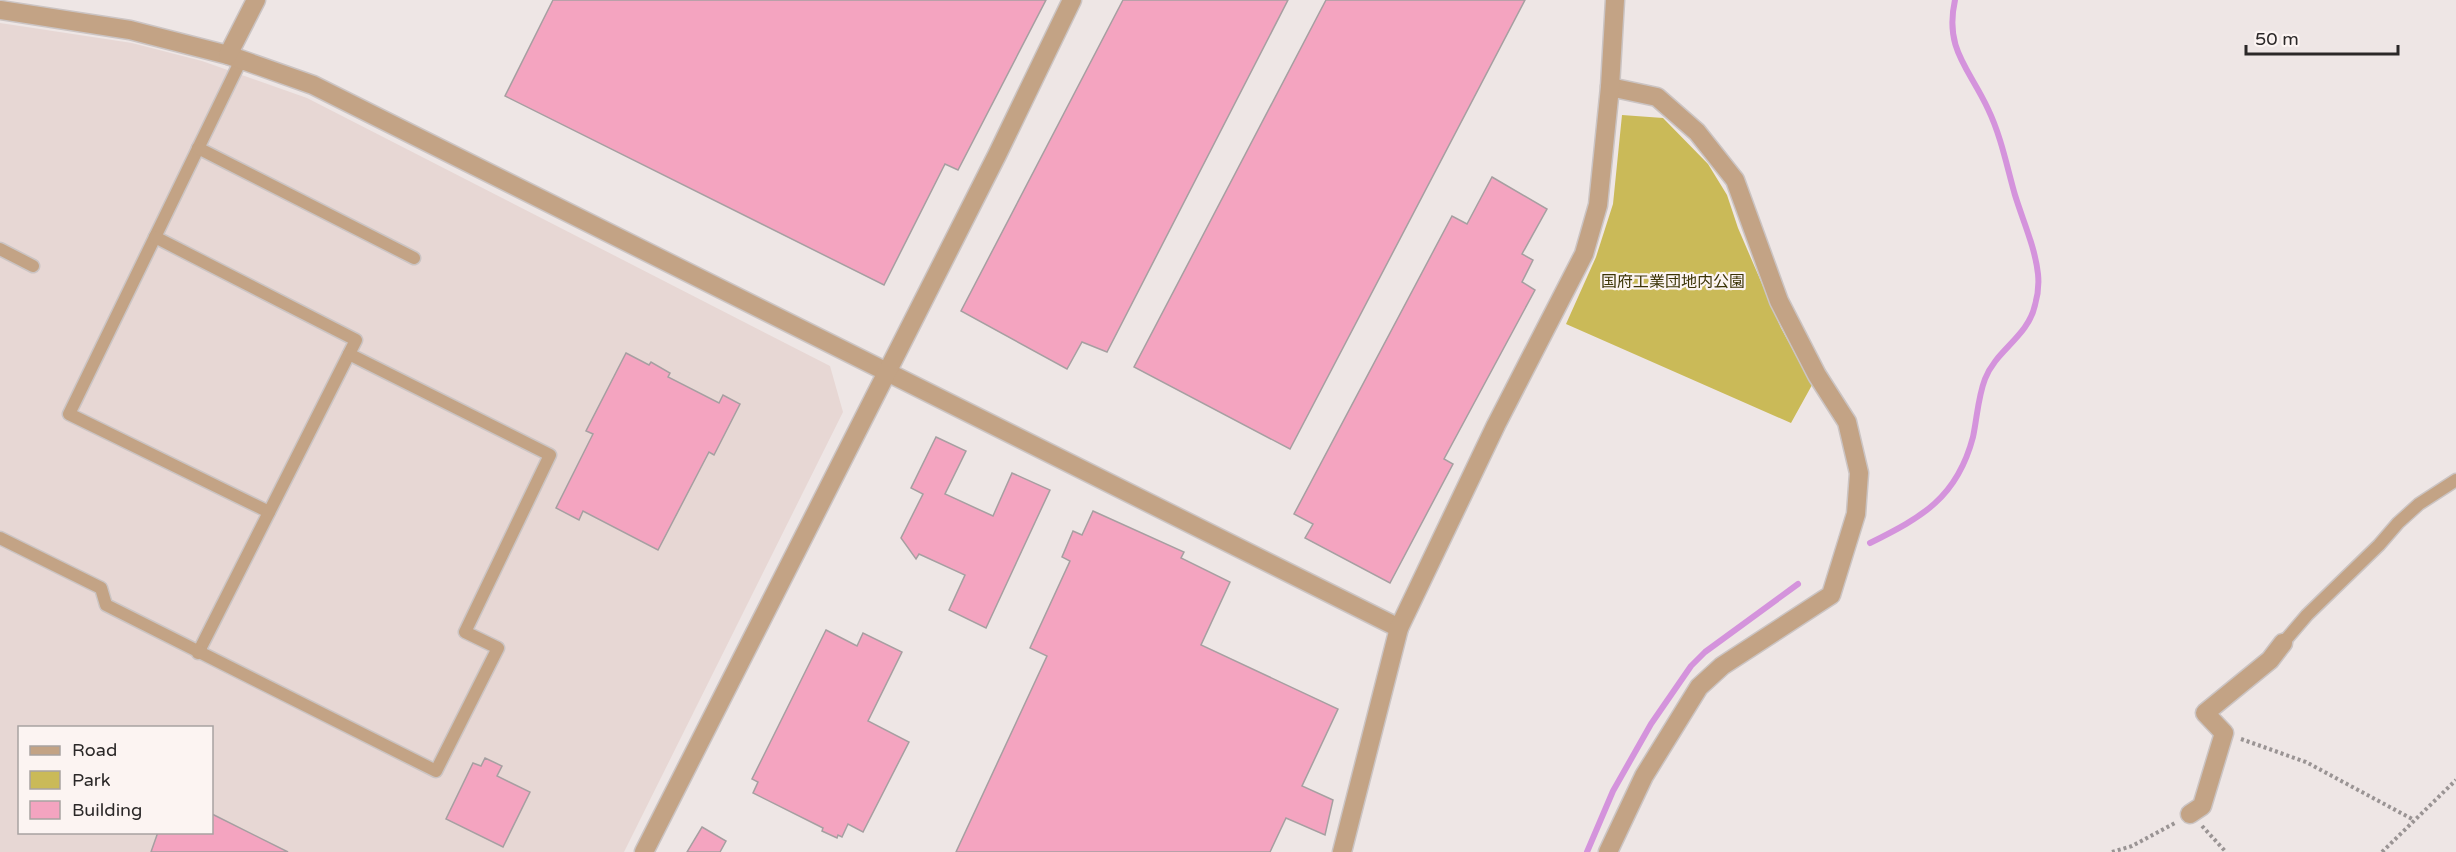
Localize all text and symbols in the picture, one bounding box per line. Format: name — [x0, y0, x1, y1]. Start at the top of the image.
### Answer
scale bar — [2246, 18, 2398, 56]
text: 50 m — [2255, 28, 2299, 50]
park label: 国府工業団地内公園 — [1601, 272, 1745, 292]
legend — [18, 726, 213, 834]
text: Road — [72, 739, 117, 761]
text: Park — [72, 769, 111, 791]
text: Building — [72, 799, 142, 821]

